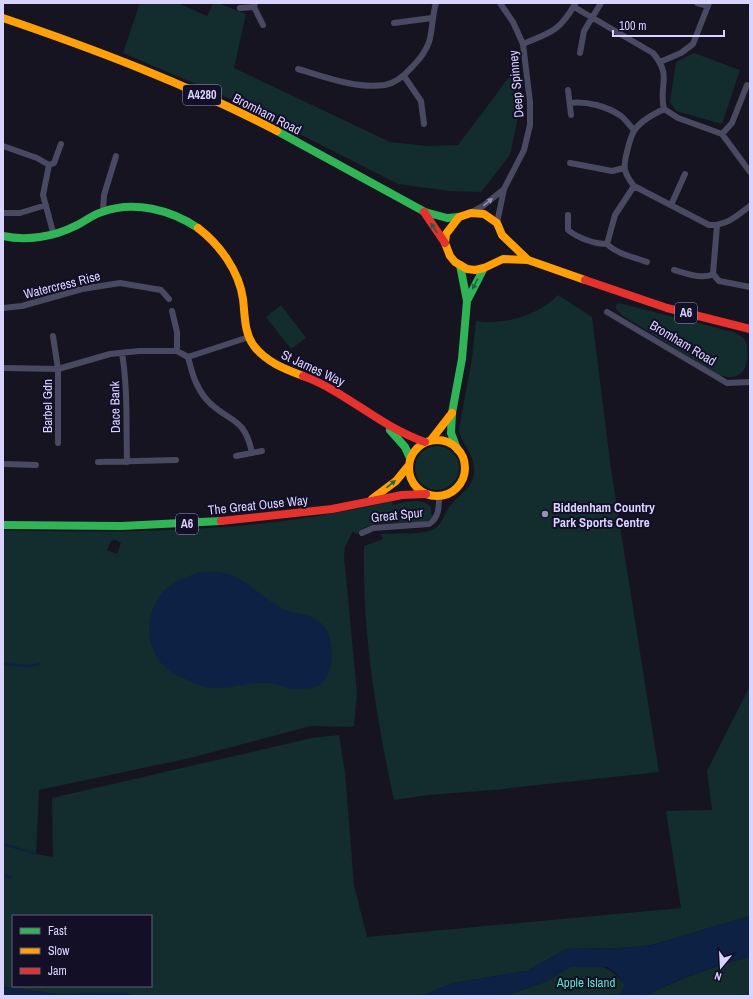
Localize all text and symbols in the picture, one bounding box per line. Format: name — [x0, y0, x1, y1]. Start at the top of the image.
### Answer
scale bar — [613, 12, 724, 38]
text: 100 m — [619, 18, 646, 34]
street label: Deep Spinney — [505, 49, 527, 118]
road number: A4280 — [183, 85, 221, 105]
street label: Bromham Road — [230, 89, 304, 139]
one-way arrow — [483, 197, 494, 206]
one-way arrow — [430, 222, 438, 233]
street label: Watercress Rise — [22, 267, 102, 303]
one-way arrow — [472, 278, 479, 290]
road number: A6 — [675, 303, 697, 323]
street label: Bromham Road — [647, 316, 719, 370]
street label: St James Way — [278, 346, 348, 390]
street label: Barbel Gdn — [39, 379, 56, 433]
street label: Dace Bank — [106, 380, 124, 433]
one-way arrow — [385, 480, 396, 489]
street label: The Great Ouse Way — [207, 491, 309, 519]
place label: Biddenham Country Park Sports Centre — [553, 499, 655, 531]
street label: Great Spur — [370, 504, 424, 526]
marker: Biddenham Country Park Sports Centre — [540, 509, 550, 519]
road number: A6 — [176, 514, 198, 534]
legend — [12, 915, 152, 987]
text: Fast — [48, 923, 67, 939]
text: Slow — [48, 943, 70, 959]
north arrow — [701, 947, 741, 987]
text: Jam — [48, 963, 67, 979]
text: N — [713, 969, 723, 984]
park label: Apple Island — [556, 974, 615, 991]

